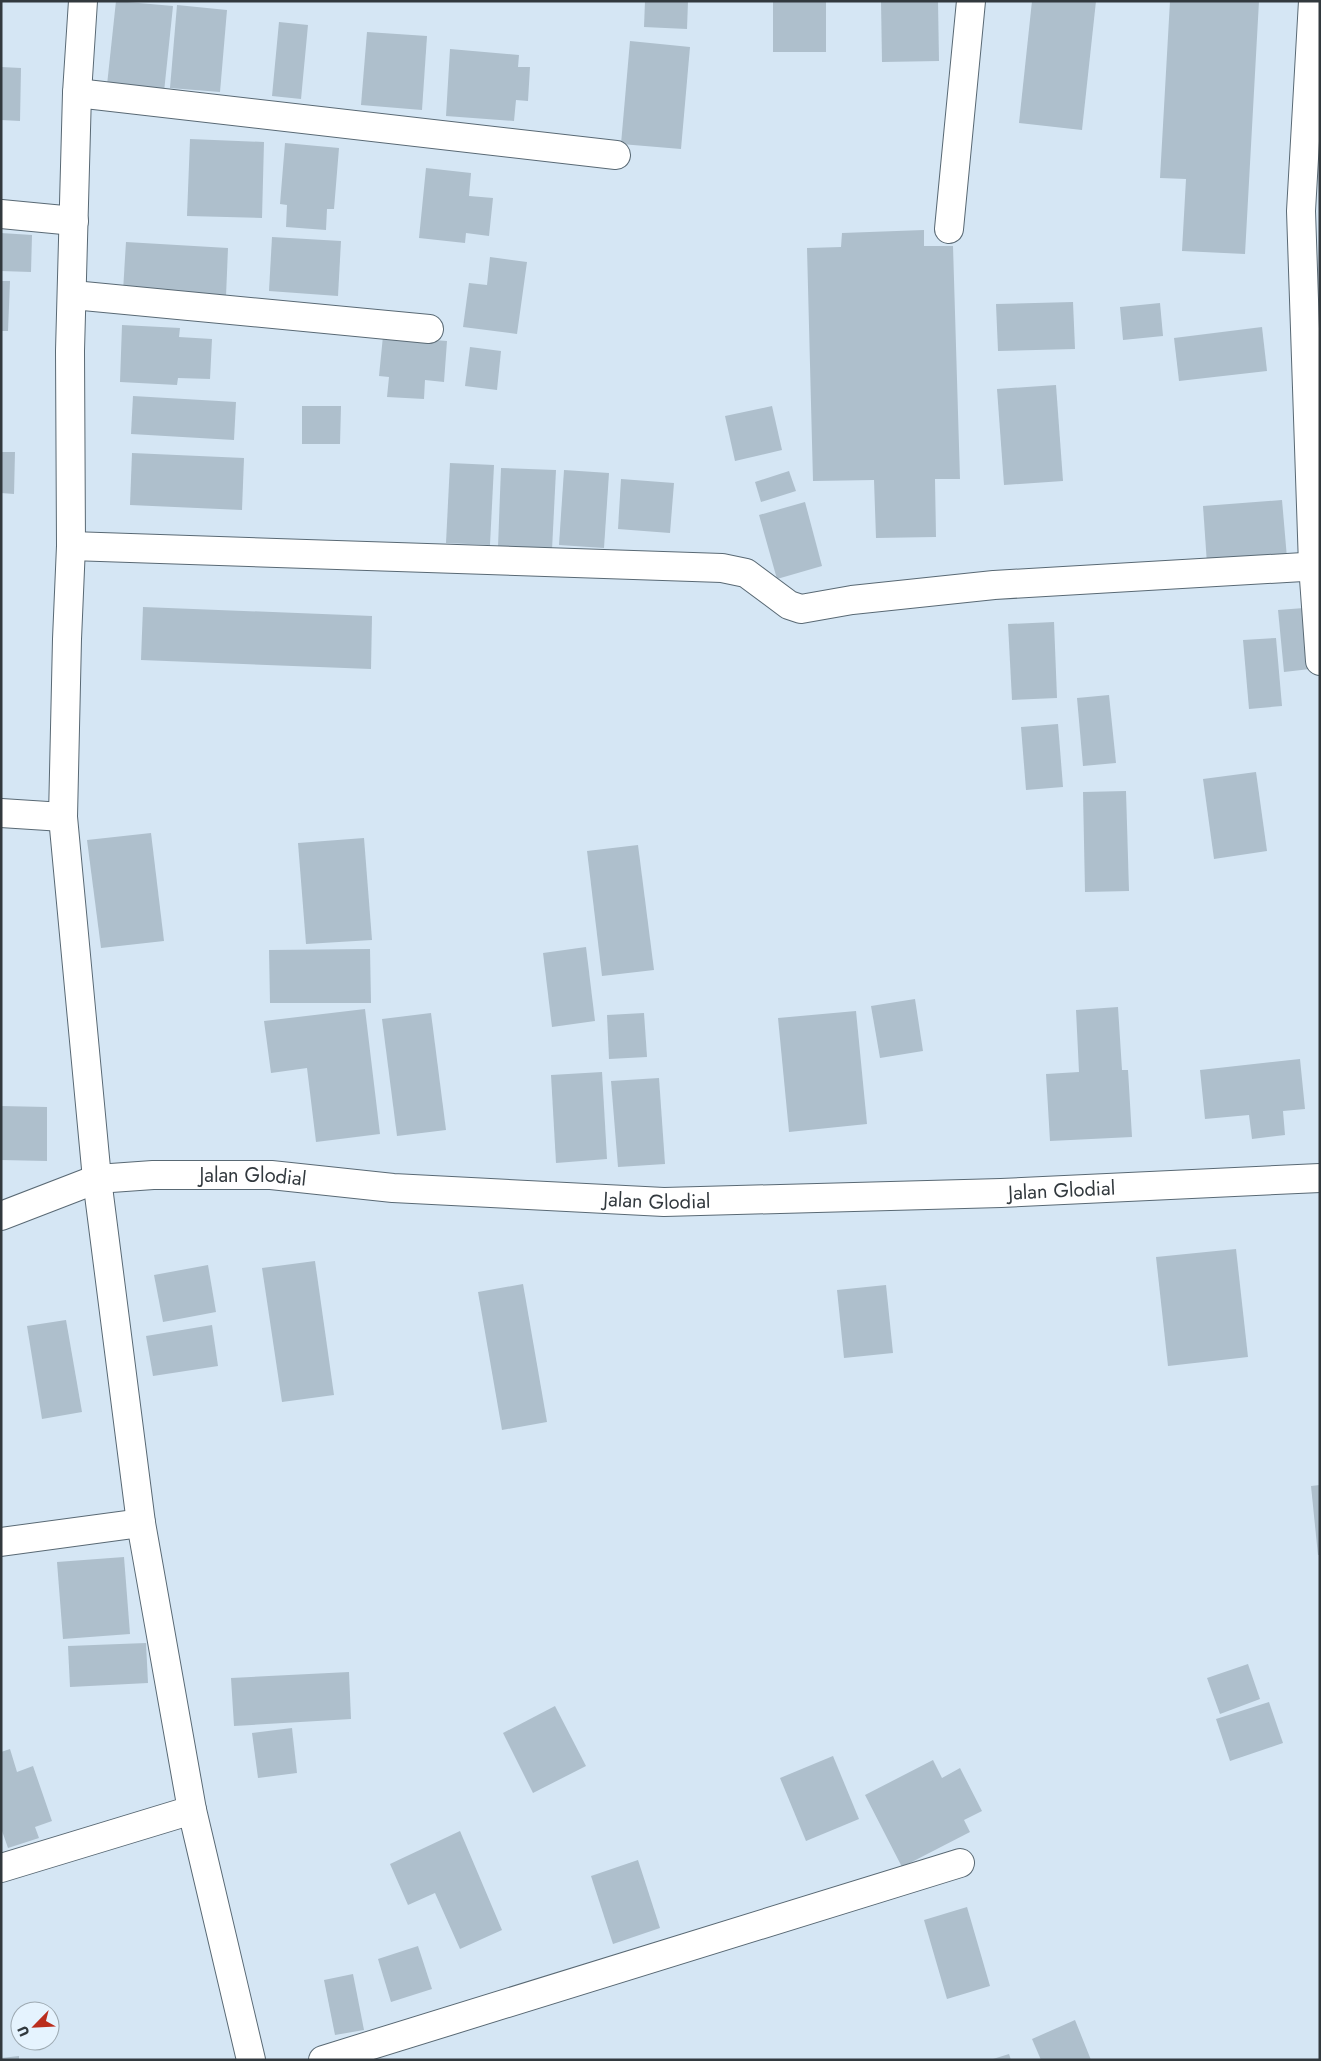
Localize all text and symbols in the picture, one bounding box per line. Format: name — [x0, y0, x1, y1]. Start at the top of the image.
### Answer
street label: Jalan Glodial — [196, 1161, 308, 1194]
street label: Jalan Glodial — [1005, 1174, 1116, 1208]
street label: Jalan Glodial — [600, 1185, 711, 1217]
north arrow — [10, 2001, 60, 2051]
text: U — [12, 2023, 34, 2040]

